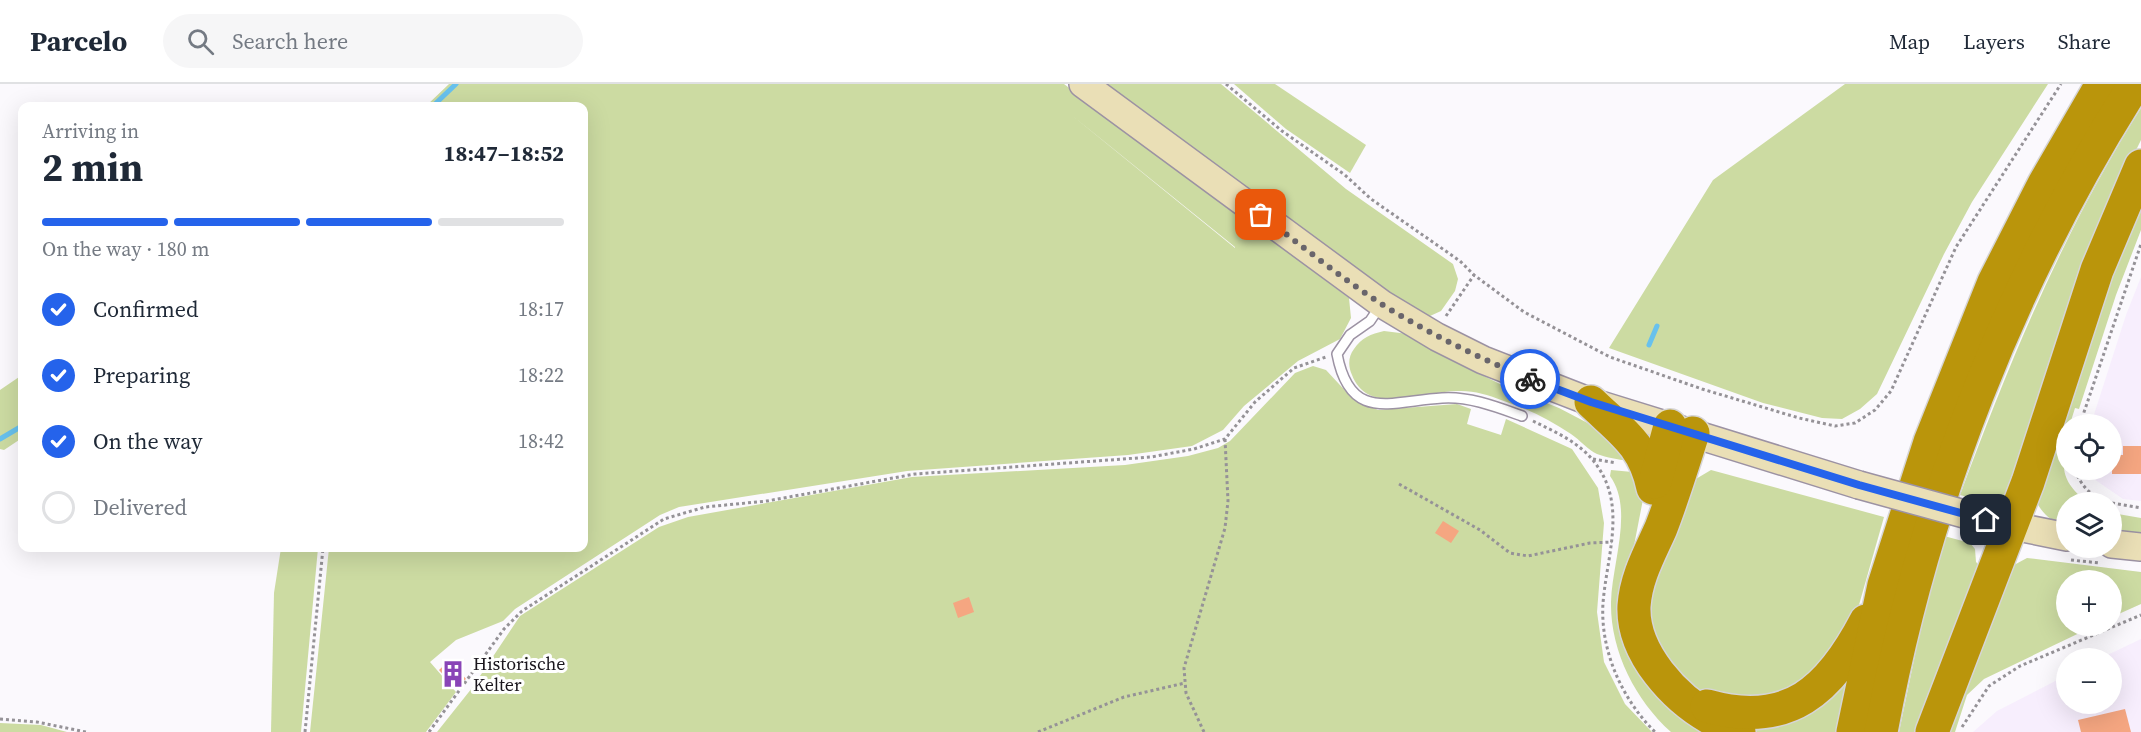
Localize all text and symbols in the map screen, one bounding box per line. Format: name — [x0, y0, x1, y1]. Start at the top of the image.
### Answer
search box — [163, 14, 583, 68]
text: Parcelo — [30, 22, 127, 60]
icon: search — [184, 25, 217, 58]
text: Search here — [232, 26, 348, 56]
text: Map — [1889, 27, 1930, 56]
text: Layers — [1963, 27, 2025, 56]
text: Share — [2058, 27, 2111, 56]
text: Arriving in — [42, 117, 139, 145]
text: 18:47–18:52 — [444, 138, 564, 168]
text: 2 min — [42, 141, 143, 194]
pin — [1235, 189, 1286, 240]
icon: bag — [1244, 198, 1277, 231]
text: On the way · 180 m — [42, 235, 209, 263]
icon: check — [42, 293, 75, 326]
text: Confirmed — [93, 294, 198, 324]
text: 18:17 — [518, 295, 564, 323]
courier — [1500, 349, 1560, 409]
icon: check — [42, 359, 75, 392]
text: Preparing — [93, 360, 190, 390]
text: 18:22 — [518, 361, 564, 389]
icon: bike — [1514, 363, 1547, 396]
map controls — [2056, 414, 2122, 714]
button: locate — [2056, 414, 2122, 480]
icon: check — [42, 425, 75, 458]
text: On the way — [93, 426, 202, 456]
text: 18:42 — [518, 427, 564, 455]
text: Delivered — [93, 492, 187, 522]
button: layers — [2056, 492, 2122, 558]
pin — [1960, 494, 2011, 545]
icon: home — [1969, 503, 2002, 536]
button: + — [2056, 570, 2122, 636]
button: − — [2056, 648, 2122, 714]
place label: Historische Kelter — [473, 651, 565, 697]
building icon: Historische Kelter — [438, 659, 468, 689]

